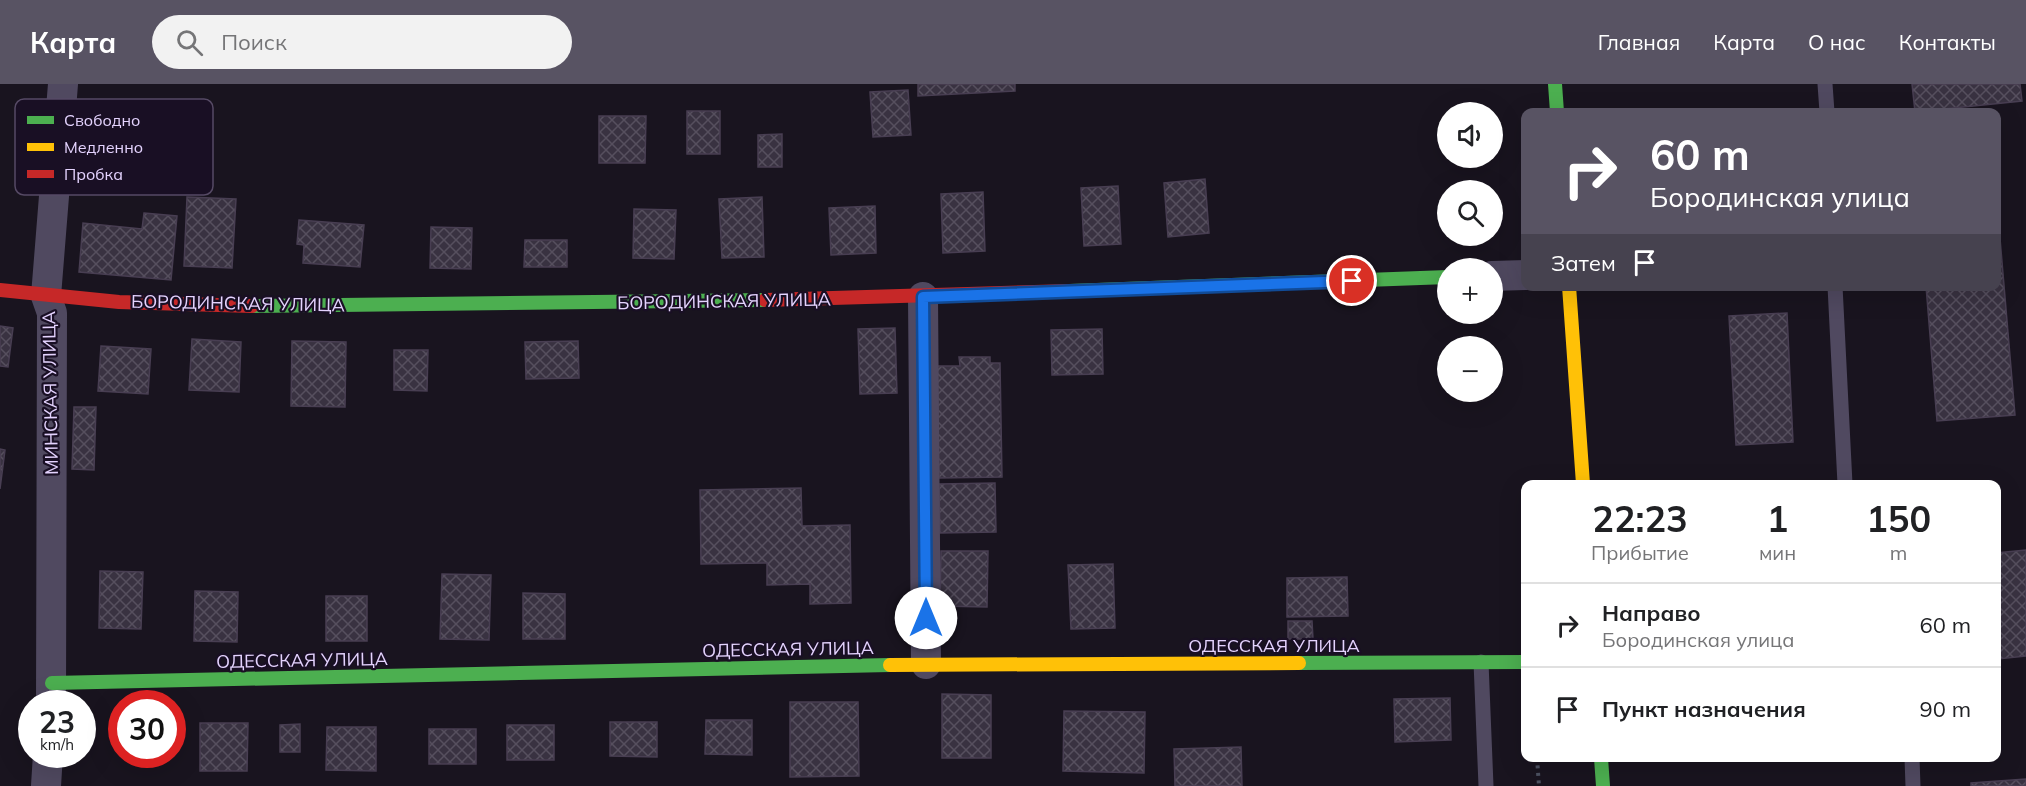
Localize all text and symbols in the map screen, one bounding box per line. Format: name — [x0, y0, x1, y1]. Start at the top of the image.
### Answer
search box — [152, 15, 572, 69]
text: Карта — [30, 25, 116, 60]
icon: search — [173, 26, 206, 59]
text: Поиск — [221, 28, 287, 56]
text: Главная — [1598, 29, 1680, 55]
text: Карта — [1713, 29, 1775, 55]
text: О нас — [1808, 29, 1866, 55]
text: Контакты — [1899, 29, 1996, 55]
legend — [15, 99, 213, 195]
map controls — [1437, 102, 1503, 402]
button: sound — [1437, 102, 1503, 168]
text: Свободно — [64, 110, 140, 130]
text: 60 m — [1650, 128, 1750, 181]
icon: right — [1551, 132, 1629, 210]
text: Медленно — [64, 137, 143, 157]
text: Пробка — [64, 164, 123, 184]
button: search — [1437, 180, 1503, 246]
text: Бородинская улица — [1650, 180, 1910, 214]
icon: arrive — [1628, 246, 1661, 279]
text: Затем — [1551, 249, 1616, 277]
pin — [1326, 255, 1377, 306]
button: + — [1437, 258, 1503, 324]
icon: arrive — [1335, 264, 1368, 297]
street label: БОРОДИНСКАЯ УЛИЦА — [617, 288, 831, 314]
street label: БОРОДИНСКАЯ УЛИЦА — [131, 290, 345, 316]
street label: МИНСКАЯ УЛИЦА — [37, 311, 63, 475]
button: − — [1437, 336, 1503, 402]
text: 22:23 — [1592, 496, 1688, 541]
text: 1 — [1767, 496, 1788, 541]
text: 150 — [1866, 496, 1931, 541]
text: Прибытие — [1591, 540, 1689, 565]
text: мин — [1759, 540, 1796, 565]
text: m — [1890, 540, 1907, 565]
position arrow — [894, 586, 958, 650]
text: Направо — [1602, 599, 1700, 627]
icon: right — [1551, 609, 1584, 642]
text: 60 m — [1920, 611, 1971, 639]
text: Бородинская улица — [1602, 627, 1795, 652]
street label: ОДЕССКАЯ УЛИЦА — [1188, 634, 1360, 657]
street label: ОДЕССКАЯ УЛИЦА — [702, 636, 874, 662]
street label: ОДЕССКАЯ УЛИЦА — [216, 647, 388, 673]
speed limit sign: 30 — [108, 690, 186, 768]
icon: arrive — [1551, 693, 1584, 726]
text: Пункт назначения — [1602, 695, 1806, 723]
text: 90 m — [1920, 695, 1971, 723]
text: 23 — [39, 703, 75, 741]
text: km/h — [40, 735, 74, 754]

